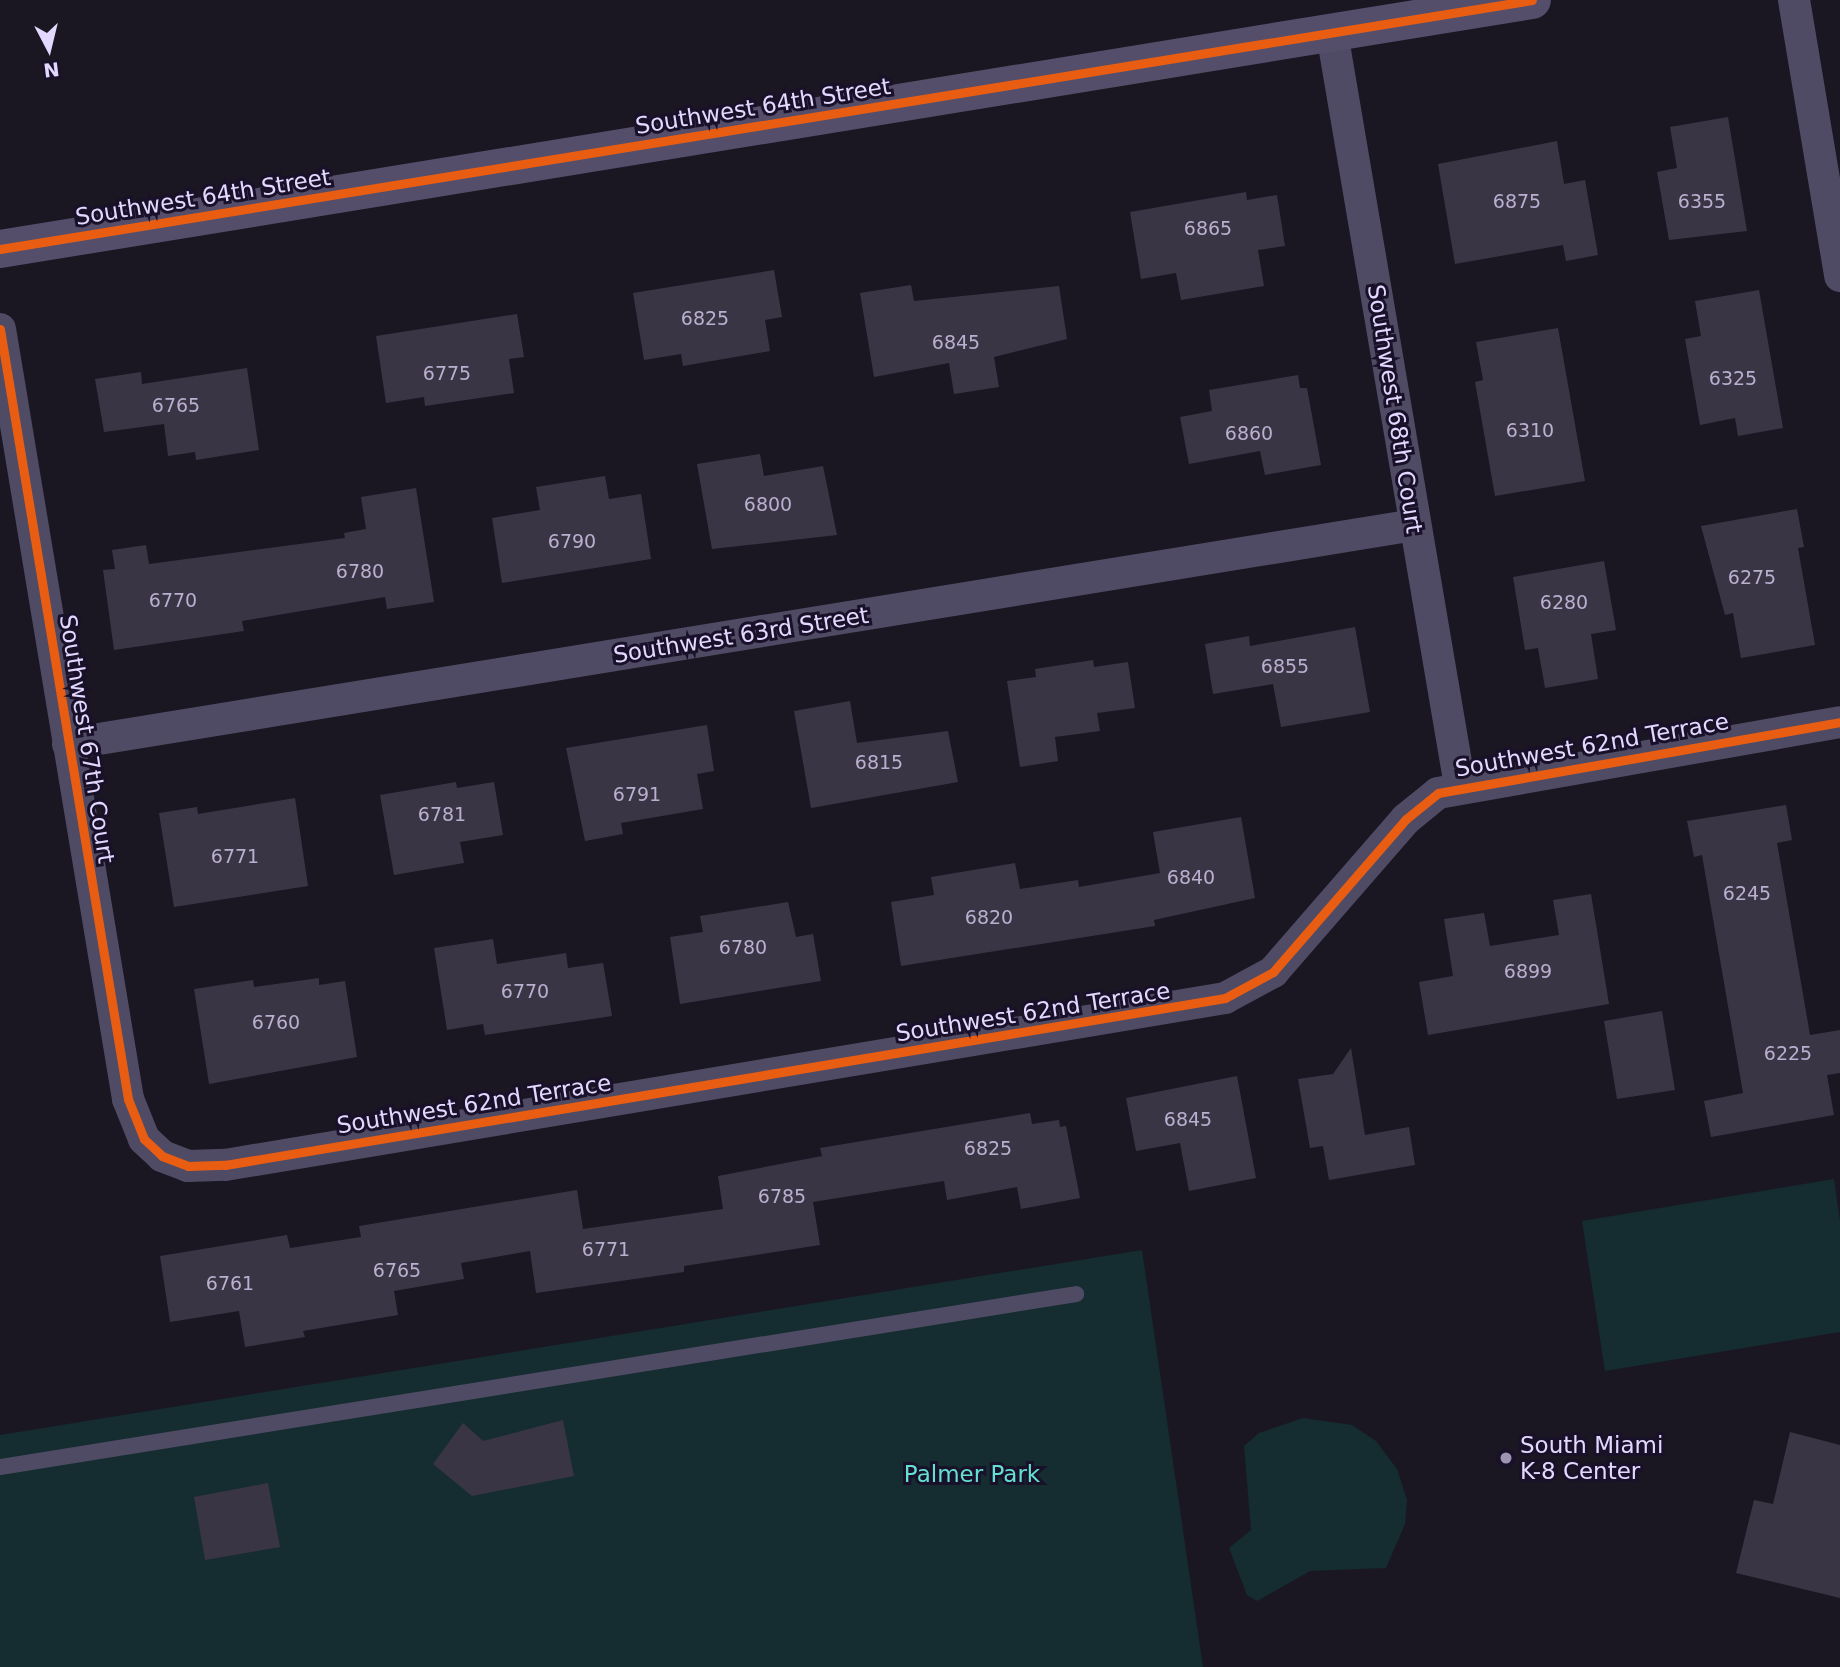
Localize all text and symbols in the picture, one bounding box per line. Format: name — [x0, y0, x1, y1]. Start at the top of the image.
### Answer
north arrow — [14, 14, 84, 84]
text: N — [42, 58, 61, 82]
street label: Southwest 64th Street — [633, 72, 893, 140]
street label: Southwest 64th Street — [73, 163, 333, 231]
house number: 6875 — [1493, 191, 1541, 213]
house number: 6355 — [1678, 191, 1726, 213]
house number: 6865 — [1184, 218, 1232, 240]
street label: Southwest 68th Court — [1362, 283, 1428, 535]
house number: 6825 — [681, 308, 729, 330]
house number: 6845 — [932, 332, 980, 354]
house number: 6775 — [423, 363, 471, 385]
house number: 6325 — [1709, 368, 1757, 390]
house number: 6765 — [152, 395, 200, 417]
house number: 6310 — [1506, 420, 1554, 442]
house number: 6860 — [1225, 423, 1273, 445]
house number: 6800 — [744, 494, 792, 516]
house number: 6790 — [548, 531, 596, 553]
house number: 6780 — [336, 561, 384, 583]
house number: 6275 — [1728, 567, 1776, 589]
house number: 6770 — [149, 590, 197, 612]
house number: 6280 — [1540, 592, 1588, 614]
street label: Southwest 63rd Street — [611, 601, 871, 669]
street label: Southwest 67th Court — [54, 613, 120, 865]
house number: 6855 — [1261, 656, 1309, 678]
street label: Southwest 62nd Terrace — [1453, 707, 1731, 783]
house number: 6815 — [855, 752, 903, 774]
house number: 6791 — [613, 784, 661, 806]
house number: 6781 — [418, 804, 466, 826]
house number: 6771 — [211, 846, 259, 868]
house number: 6840 — [1167, 867, 1215, 889]
house number: 6245 — [1723, 883, 1771, 905]
house number: 6820 — [965, 907, 1013, 929]
house number: 6780 — [719, 937, 767, 959]
house number: 6899 — [1504, 961, 1552, 983]
street label: Southwest 62nd Terrace — [894, 977, 1172, 1047]
house number: 6770 — [501, 981, 549, 1003]
house number: 6760 — [252, 1012, 300, 1034]
house number: 6225 — [1764, 1043, 1812, 1065]
street label: Southwest 62nd Terrace — [335, 1069, 613, 1139]
house number: 6845 — [1164, 1109, 1212, 1131]
house number: 6825 — [964, 1138, 1012, 1160]
house number: 6785 — [758, 1186, 806, 1208]
house number: 6771 — [582, 1239, 630, 1261]
house number: 6765 — [373, 1260, 421, 1282]
house number: 6761 — [206, 1273, 254, 1295]
place label: South Miami K-8 Center — [1520, 1431, 1663, 1485]
marker: South Miami K-8 Center — [1498, 1450, 1514, 1466]
park label: Palmer Park — [904, 1460, 1040, 1488]

